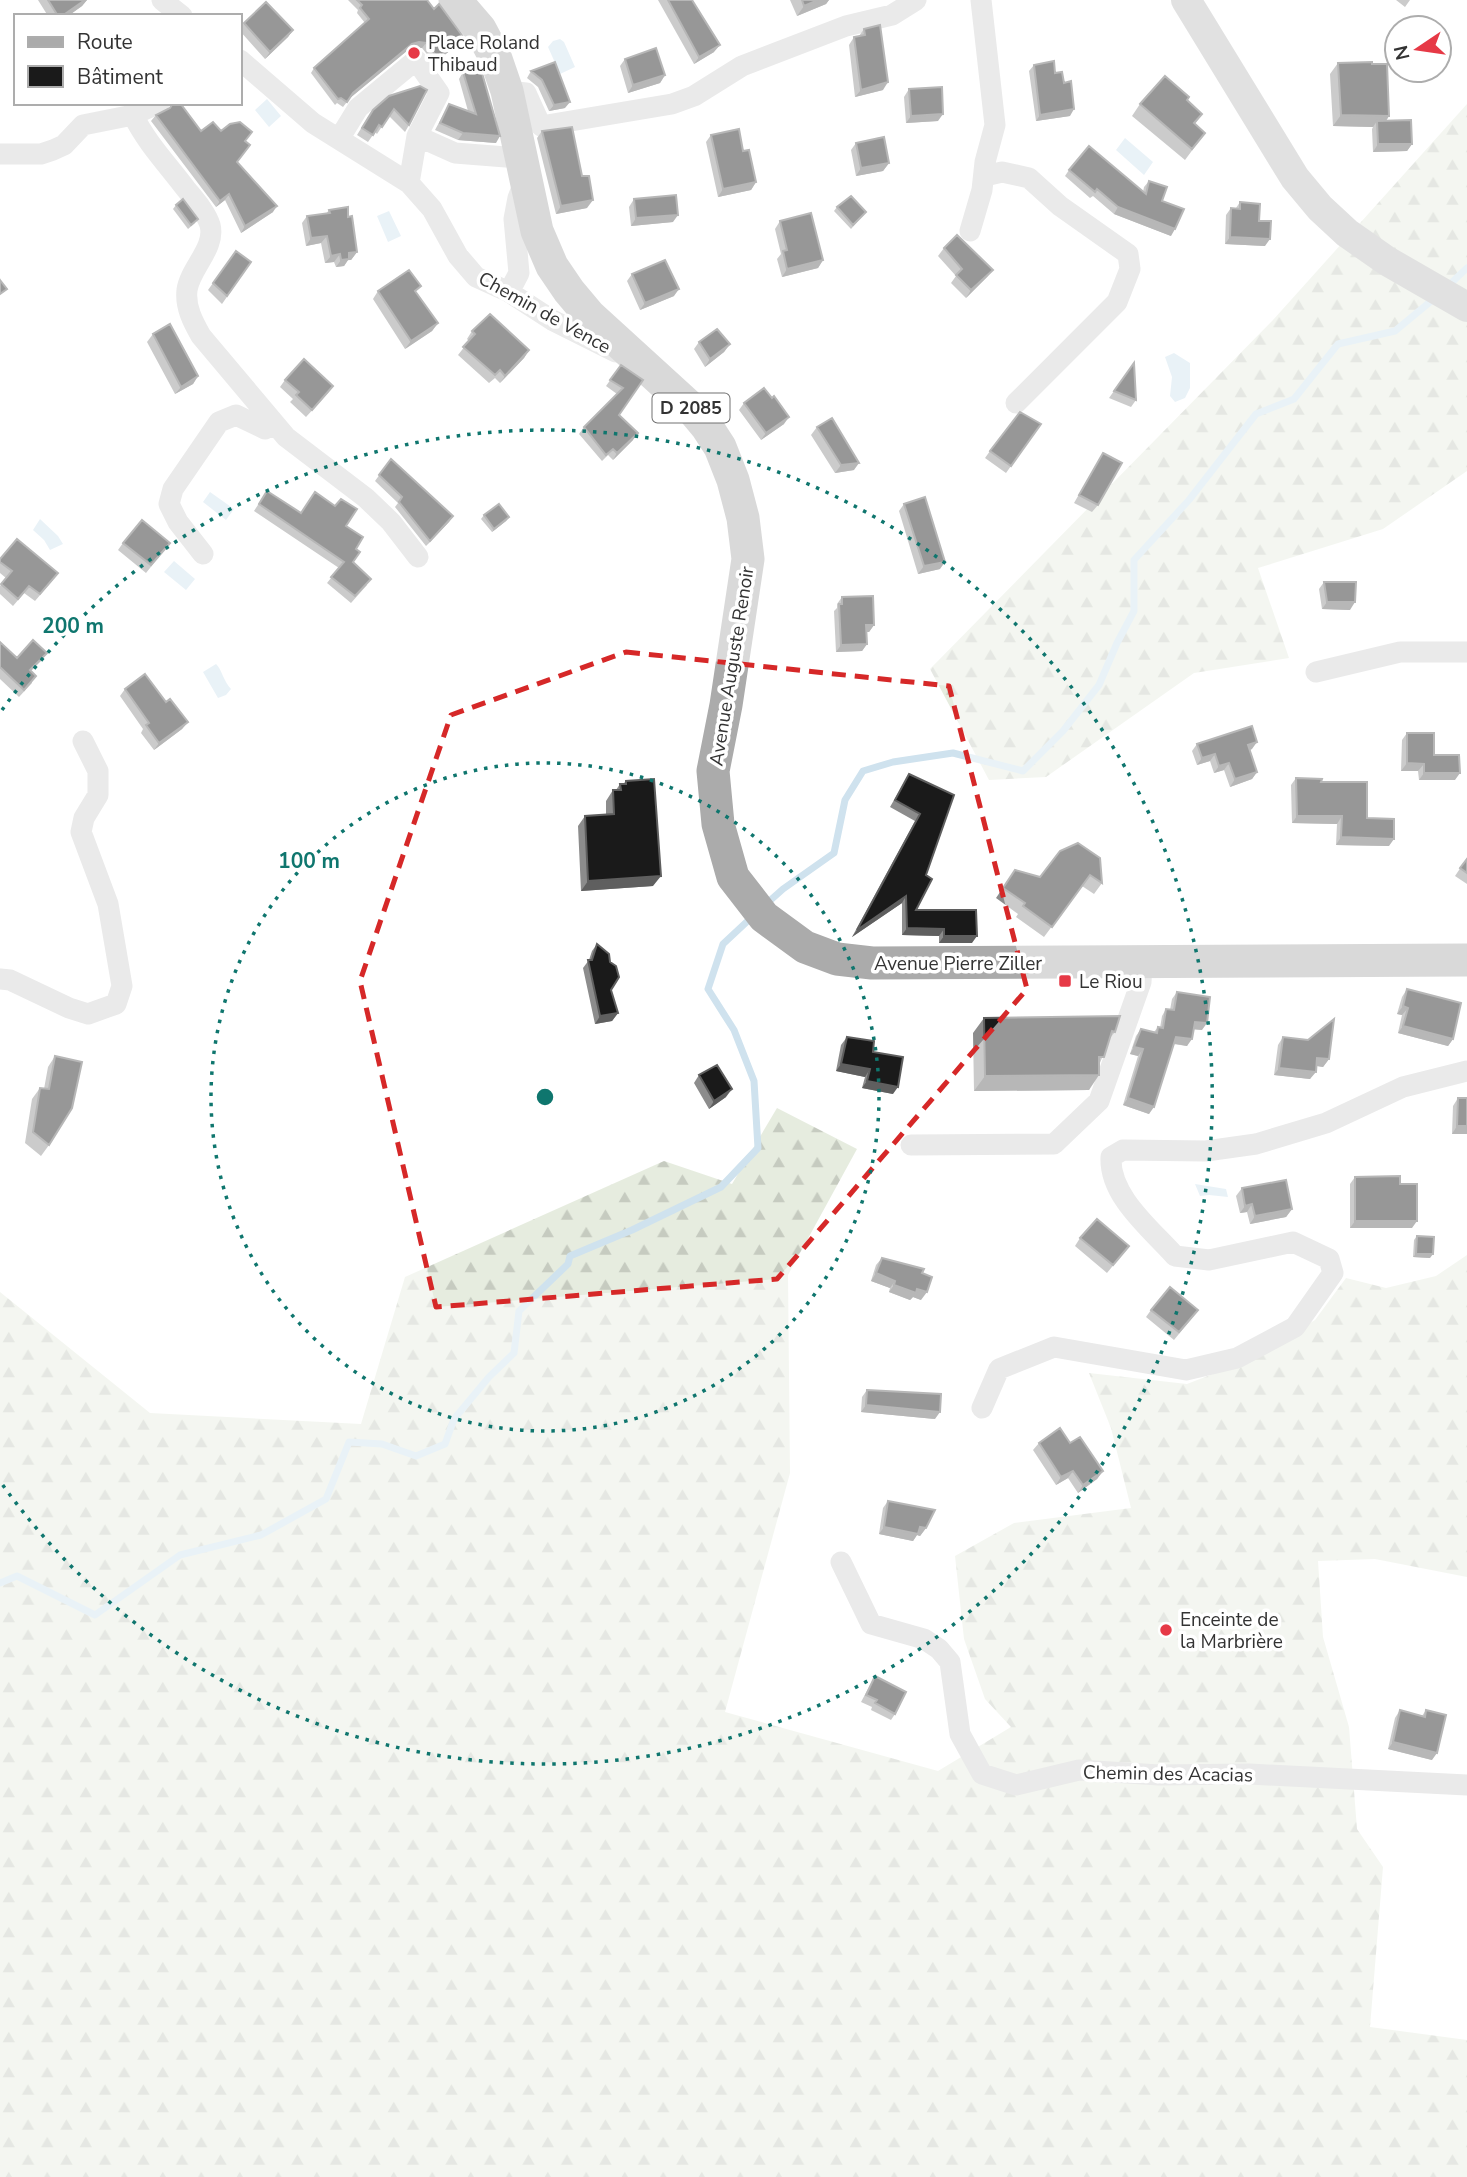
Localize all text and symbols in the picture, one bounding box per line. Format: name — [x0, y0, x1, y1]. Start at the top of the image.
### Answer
legend — [14, 14, 242, 105]
north arrow — [1383, 14, 1453, 84]
text: Route — [77, 28, 133, 56]
place label: Place Roland Thibaud — [428, 30, 540, 78]
text: N — [1388, 43, 1417, 62]
marker: Place Roland Thibaud — [406, 45, 422, 61]
text: Bâtiment — [77, 63, 164, 91]
street label: Chemin de Vence — [474, 266, 615, 360]
road number: D 2085 — [652, 394, 730, 422]
street label: Avenue Auguste Renoir — [703, 564, 761, 768]
text: 200 m — [42, 612, 104, 640]
text: 100 m — [278, 847, 340, 875]
street label: Avenue Pierre Ziller — [874, 951, 1042, 977]
place label: Le Riou — [1079, 969, 1143, 995]
marker: Le Riou — [1057, 973, 1073, 989]
centre of rings — [533, 1085, 557, 1109]
place label: Enceinte de la Marbrière — [1180, 1607, 1283, 1655]
marker: Enceinte de la Marbrière — [1158, 1622, 1174, 1638]
street label: Chemin des Acacias — [1083, 1760, 1253, 1788]

